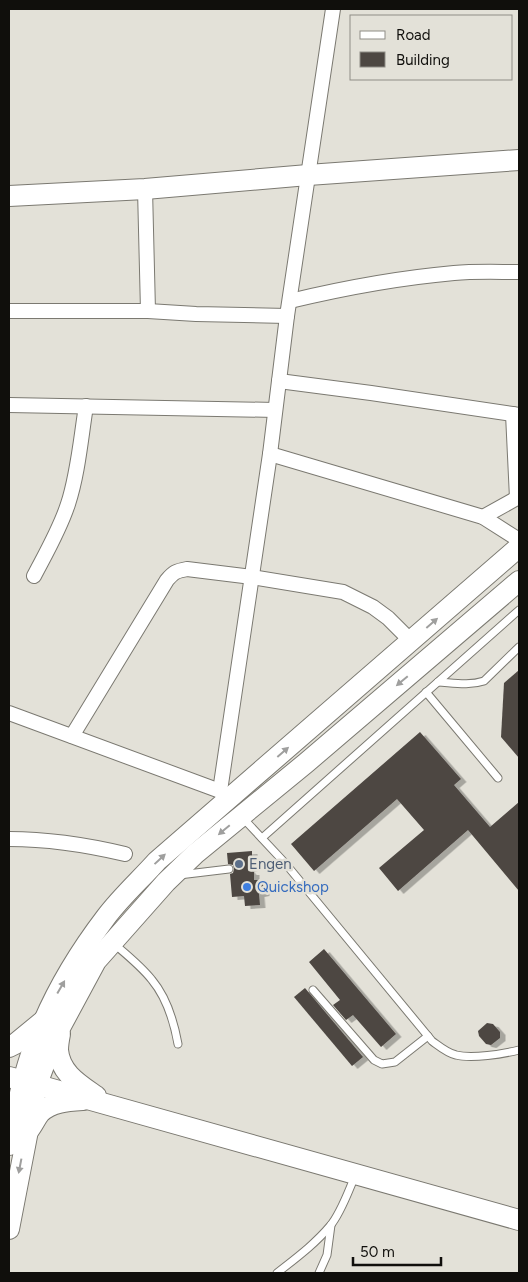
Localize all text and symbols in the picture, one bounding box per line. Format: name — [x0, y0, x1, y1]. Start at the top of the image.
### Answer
legend — [350, 15, 513, 80]
text: Road — [396, 26, 431, 44]
text: Building — [396, 51, 450, 69]
one-way arrow — [426, 618, 438, 629]
one-way arrow — [396, 675, 408, 686]
one-way arrow — [276, 746, 288, 758]
one-way arrow — [218, 825, 231, 836]
one-way arrow — [154, 853, 166, 865]
place label: Engen — [249, 855, 292, 873]
marker: Engen — [233, 858, 245, 870]
place label: Quickshop — [257, 878, 329, 896]
marker: Quickshop — [241, 881, 253, 893]
one-way arrow — [57, 980, 66, 993]
one-way arrow — [16, 1158, 24, 1174]
scale bar — [353, 1234, 440, 1266]
text: 50 m — [360, 1243, 395, 1261]

